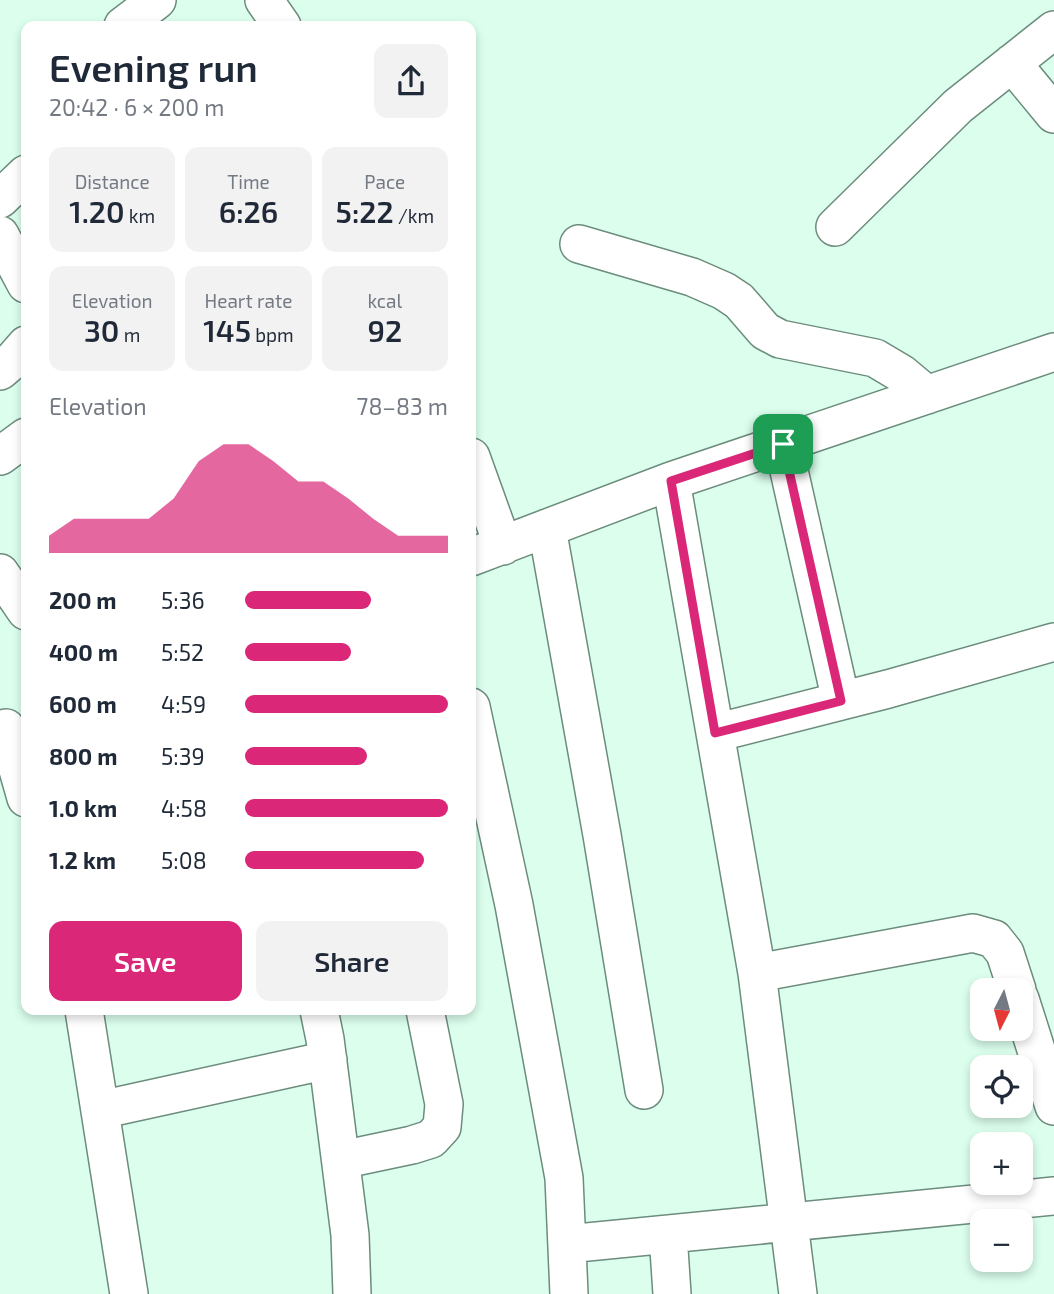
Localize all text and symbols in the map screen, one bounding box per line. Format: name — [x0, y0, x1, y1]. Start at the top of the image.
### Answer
text: Evening run — [49, 44, 258, 90]
button: share — [374, 44, 448, 118]
text: 20:42 · 6 × 200 m — [49, 93, 224, 121]
text: Distance — [75, 170, 150, 193]
text: Time — [227, 170, 270, 193]
text: Pace — [364, 170, 405, 193]
text: 1.20 — [69, 193, 125, 229]
text: 6:26 — [219, 193, 278, 229]
text: 5:22 — [336, 193, 394, 229]
text: km — [125, 204, 155, 227]
text: /km — [394, 204, 434, 227]
text: Elevation — [72, 289, 152, 312]
text: Heart rate — [205, 289, 292, 312]
text: kcal — [367, 289, 402, 312]
text: 30 — [84, 312, 119, 348]
text: 145 — [203, 312, 251, 348]
text: 92 — [368, 312, 402, 348]
text: m — [119, 323, 140, 346]
text: bpm — [251, 323, 294, 346]
text: Elevation — [49, 392, 147, 420]
text: 78–83 m — [357, 392, 448, 420]
pin — [753, 414, 813, 474]
icon: arrive — [764, 425, 802, 463]
text: 200 m — [49, 586, 117, 614]
text: 5:36 — [161, 586, 205, 614]
text: 400 m — [49, 638, 118, 666]
text: 5:52 — [161, 638, 204, 666]
text: 600 m — [49, 690, 117, 718]
text: 4:59 — [161, 690, 206, 718]
text: 800 m — [49, 742, 118, 770]
text: 5:39 — [161, 742, 205, 770]
text: 1.0 km — [49, 794, 117, 822]
text: 4:58 — [161, 794, 207, 822]
text: 1.2 km — [49, 846, 116, 874]
text: 5:08 — [161, 846, 207, 874]
button: Save — [49, 921, 242, 1001]
button: Share — [256, 921, 448, 1001]
north arrow — [970, 978, 1032, 1041]
map controls — [970, 978, 1033, 1272]
button: locate — [970, 1055, 1033, 1118]
button: + — [970, 1132, 1033, 1195]
button: − — [970, 1209, 1033, 1272]

